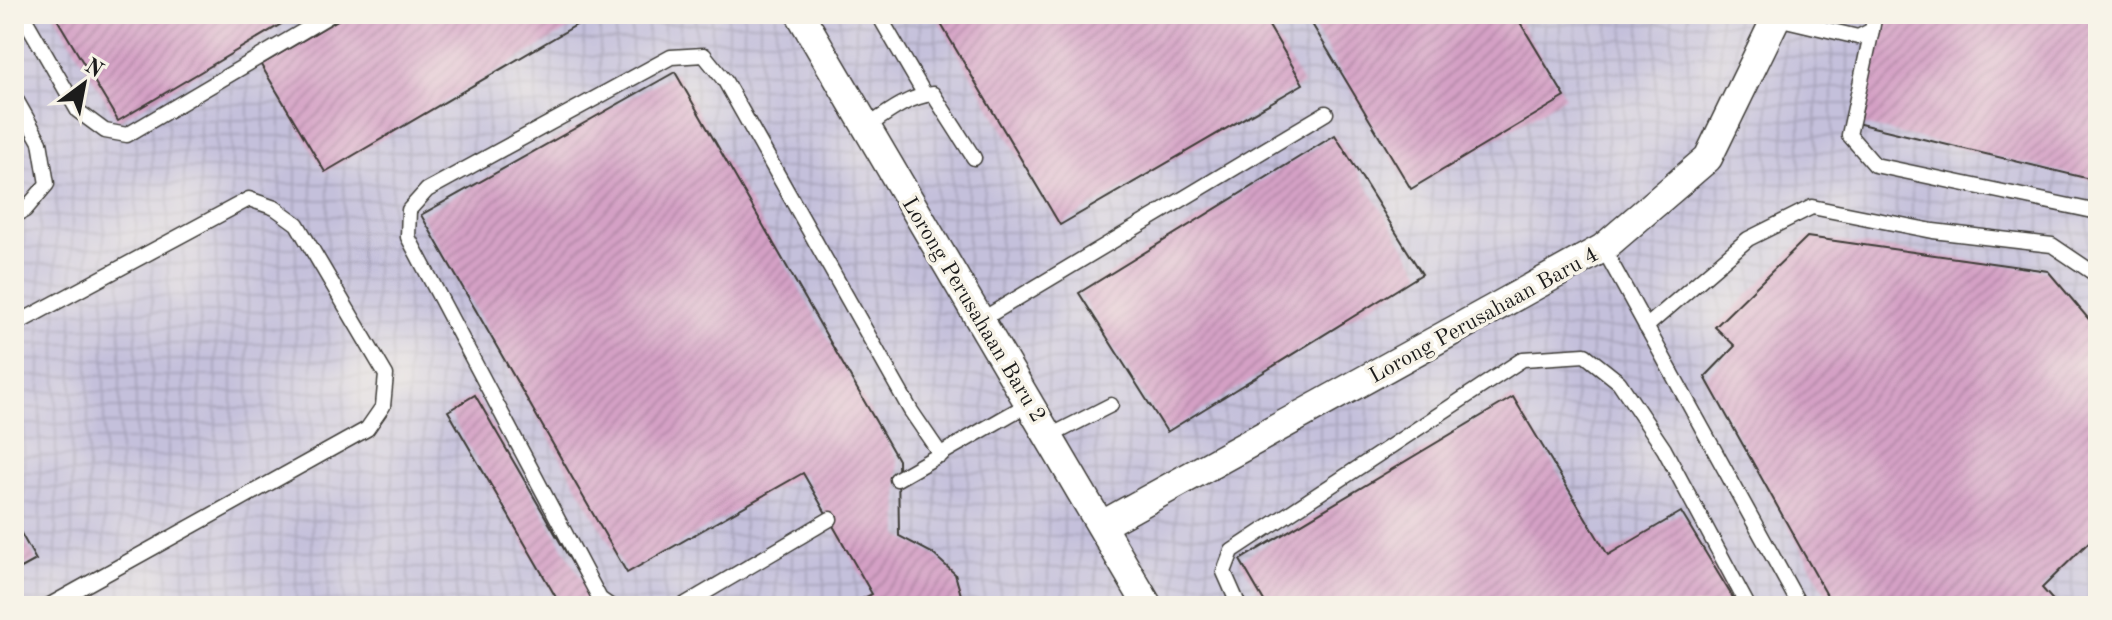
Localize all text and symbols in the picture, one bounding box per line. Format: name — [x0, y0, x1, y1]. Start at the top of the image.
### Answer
north arrow — [44, 44, 124, 124]
text: N — [81, 55, 107, 83]
street label: Lorong Perusahaan Baru 2 — [897, 194, 1049, 426]
street label: Lorong Perusahaan Baru 4 — [1366, 244, 1602, 388]

